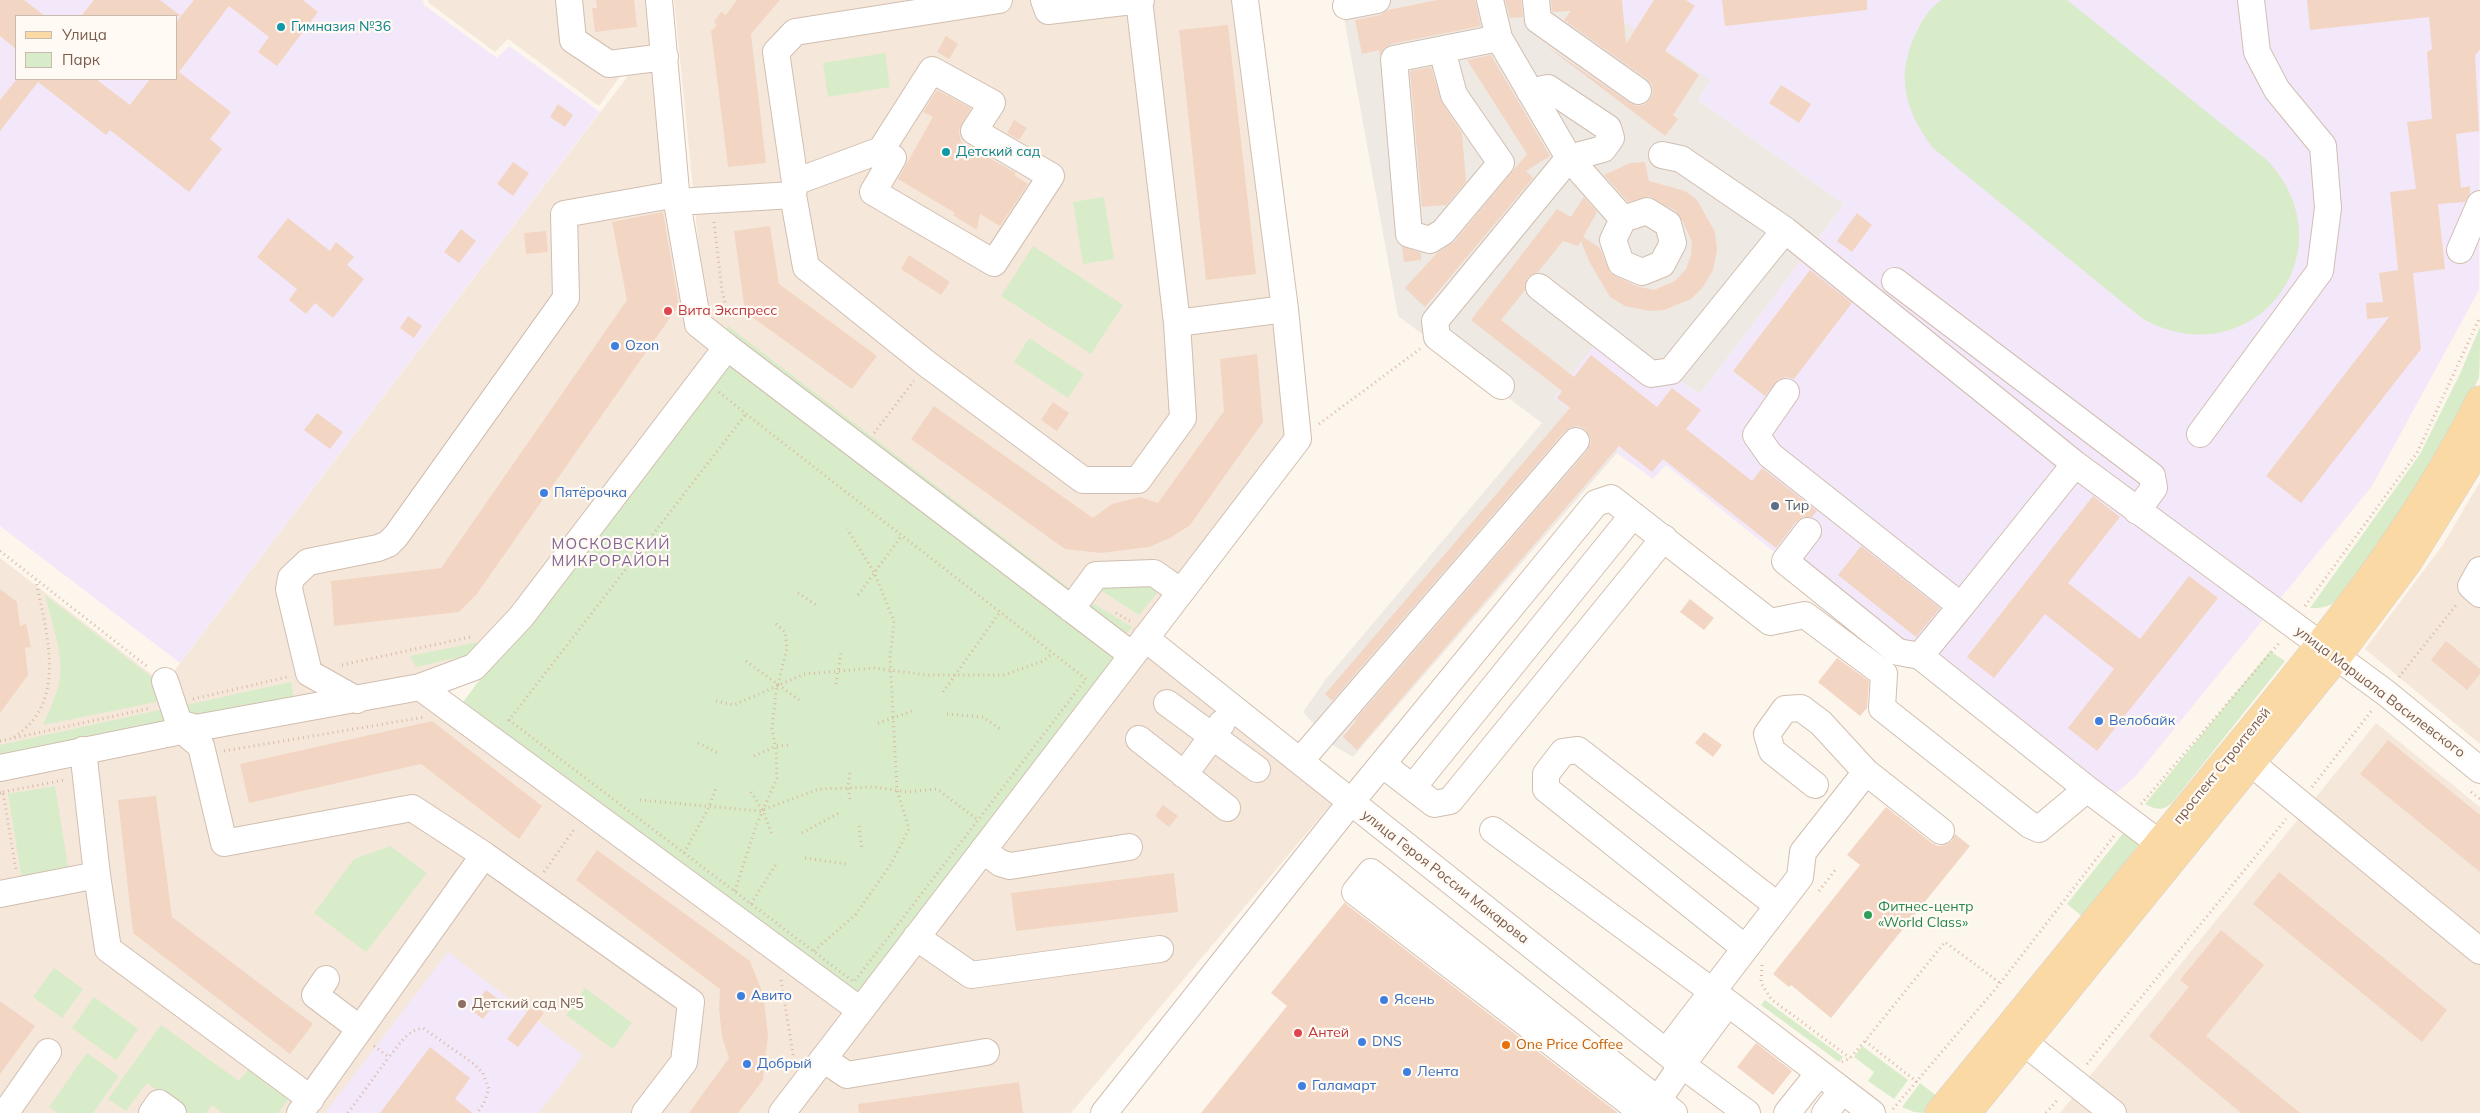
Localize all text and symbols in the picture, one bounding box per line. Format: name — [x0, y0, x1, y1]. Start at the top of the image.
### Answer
legend — [15, 15, 178, 80]
place label: Гимназия №36 — [291, 19, 391, 35]
marker: Гимназия №36 — [275, 21, 287, 33]
text: Улица — [62, 25, 107, 44]
text: Парк — [62, 50, 100, 69]
place label: Детский сад — [956, 144, 1040, 160]
marker: Детский сад — [940, 146, 952, 158]
place label: Вита Экспресс — [678, 303, 777, 319]
marker: Вита Экспресс — [662, 305, 674, 317]
place label: Ozon — [625, 338, 659, 354]
marker: Ozon — [609, 340, 621, 352]
place label: Пятёрочка — [554, 485, 627, 501]
marker: Пятёрочка — [538, 487, 550, 499]
place label: Тир — [1785, 498, 1809, 514]
marker: Тир — [1769, 500, 1781, 512]
district label: МОСКОВСКИЙ МИКРОРАЙОН — [550, 535, 672, 570]
street label: улица Маршала Василевского — [2292, 623, 2468, 761]
street label: проспект Строителей — [2170, 704, 2274, 828]
place label: Велобайк — [2109, 713, 2175, 729]
marker: Велобайк — [2093, 715, 2105, 727]
street label: улица Героя России Макарова — [1358, 807, 1532, 947]
place label: Фитнес-центр «World Class» — [1878, 899, 1974, 932]
marker: Фитнес-центр «World Class» — [1862, 909, 1874, 921]
place label: Авито — [751, 988, 792, 1004]
marker: Авито — [735, 990, 747, 1002]
place label: Ясень — [1394, 992, 1435, 1008]
marker: Ясень — [1378, 994, 1390, 1006]
place label: Детский сад №5 — [472, 996, 584, 1012]
marker: Детский сад №5 — [456, 998, 468, 1010]
place label: Антей — [1308, 1025, 1349, 1041]
marker: Антей — [1292, 1027, 1304, 1039]
place label: DNS — [1372, 1034, 1402, 1050]
marker: DNS — [1356, 1036, 1368, 1048]
place label: One Price Coffee — [1516, 1037, 1623, 1053]
marker: One Price Coffee — [1500, 1039, 1512, 1051]
place label: Добрый — [757, 1056, 812, 1072]
marker: Добрый — [741, 1058, 753, 1070]
place label: Лента — [1417, 1064, 1459, 1080]
marker: Лента — [1401, 1066, 1413, 1078]
place label: Галамарт — [1312, 1078, 1376, 1094]
marker: Галамарт — [1296, 1080, 1308, 1092]

